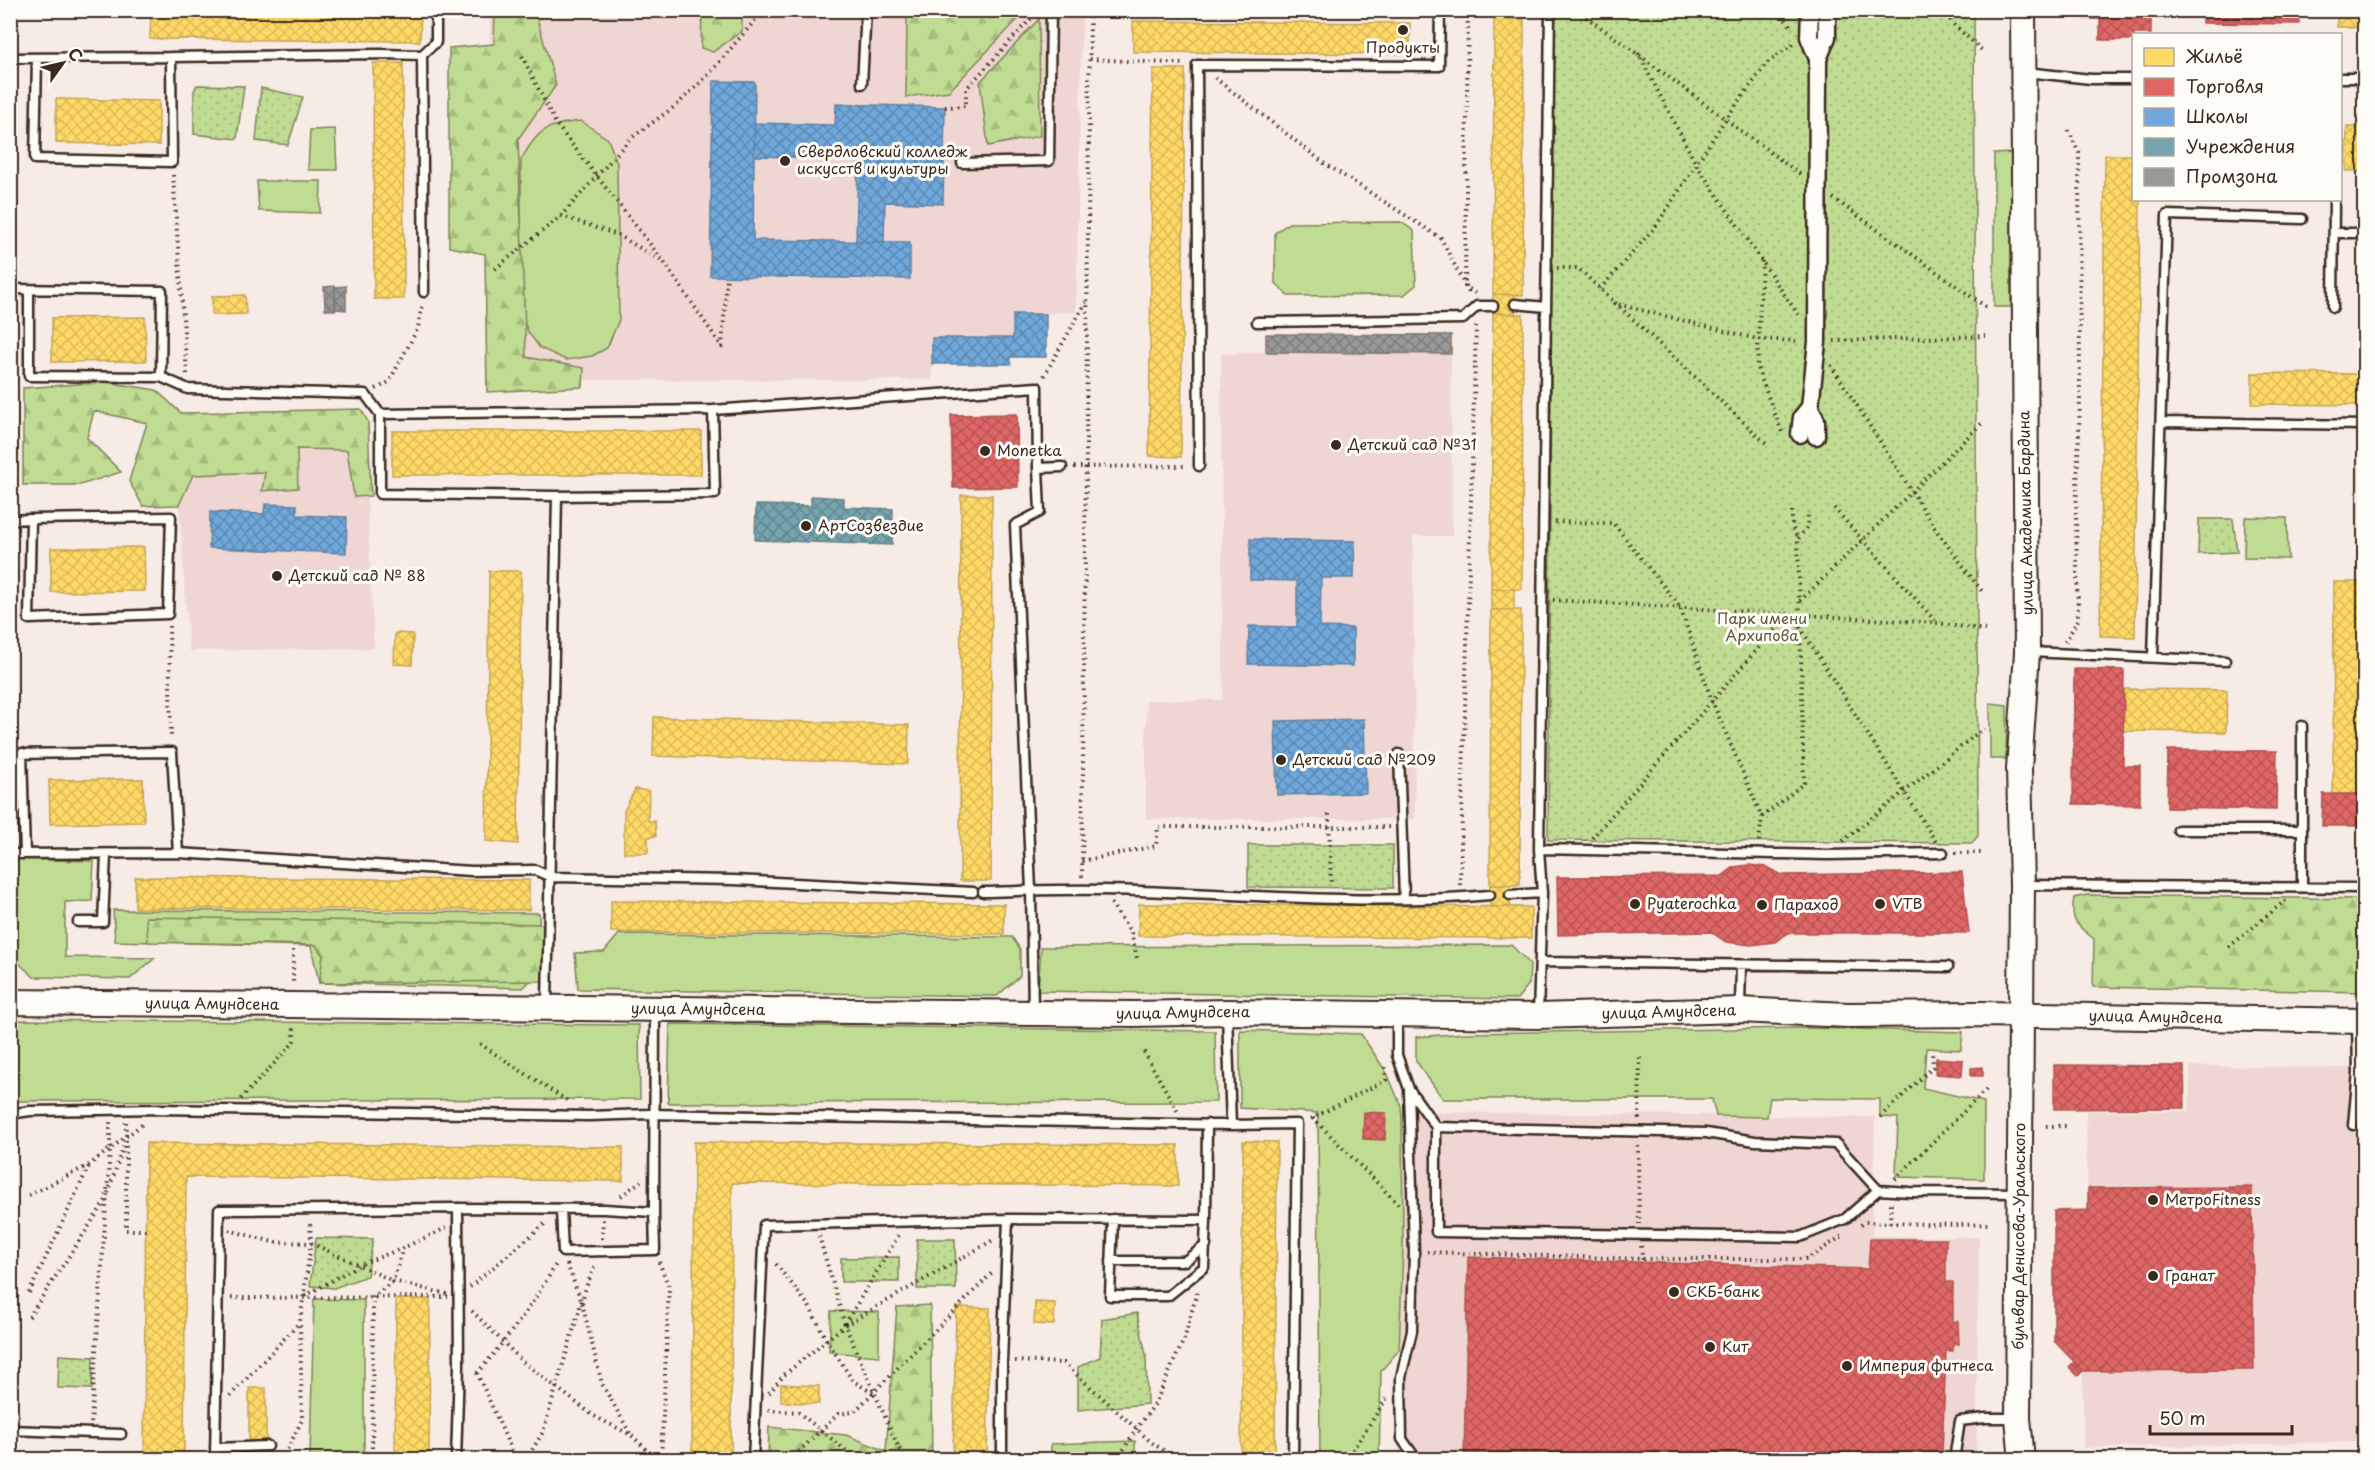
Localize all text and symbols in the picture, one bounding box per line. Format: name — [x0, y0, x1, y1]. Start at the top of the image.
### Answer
marker: Продукты — [1396, 23, 1410, 37]
north arrow — [33, 33, 93, 93]
legend — [2132, 33, 2342, 201]
place label: Продукты — [1366, 35, 1440, 58]
text: С — [63, 42, 90, 66]
text: Жильё — [2185, 42, 2243, 69]
text: Торговля — [2186, 72, 2264, 99]
text: Школы — [2186, 102, 2249, 129]
text: Учреждения — [2186, 132, 2295, 159]
place label: Свердловский колледж искусств и культуры — [797, 139, 968, 179]
marker: Свердловский колледж искусств и культуры — [778, 154, 792, 168]
text: Промзона — [2186, 162, 2278, 189]
street label: улица Академика Бардина — [2011, 410, 2038, 616]
place label: Детский сад №31 — [1347, 432, 1477, 455]
place label: Monetka — [997, 438, 1062, 461]
marker: Детский сад №31 — [1329, 438, 1343, 452]
marker: Monetka — [978, 444, 992, 458]
place label: АртСозвездие — [818, 513, 924, 536]
marker: АртСозвездие — [799, 519, 813, 533]
place label: Детский сад № 88 — [288, 563, 425, 586]
marker: Детский сад № 88 — [270, 569, 284, 583]
park label: Парк имени Архипова — [1717, 606, 1807, 646]
place label: Детский сад №209 — [1292, 747, 1436, 770]
marker: Детский сад №209 — [1274, 753, 1288, 767]
place label: Pyaterochka — [1647, 891, 1737, 914]
place label: VTB — [1892, 891, 1923, 914]
place label: Параход — [1774, 892, 1839, 915]
marker: Pyaterochka — [1628, 897, 1642, 911]
marker: VTB — [1873, 897, 1887, 911]
marker: Параход — [1755, 898, 1769, 912]
street label: улица Амундсена — [145, 990, 280, 1015]
street label: улица Амундсена — [631, 996, 766, 1020]
street label: улица Амундсена — [1601, 997, 1737, 1024]
street label: улица Амундсена — [1116, 999, 1251, 1024]
street label: улица Амундсена — [2088, 1003, 2224, 1028]
street label: бульвар Денисова-Уральского — [2006, 1123, 2030, 1350]
place label: МетроFitness — [2165, 1187, 2261, 1210]
marker: МетроFitness — [2146, 1193, 2160, 1207]
place label: Гранат — [2165, 1263, 2216, 1286]
marker: Гранат — [2146, 1269, 2160, 1283]
place label: СКБ-банк — [1686, 1279, 1760, 1302]
marker: СКБ-банк — [1667, 1285, 1681, 1299]
place label: Кит — [1722, 1334, 1749, 1357]
marker: Кит — [1703, 1340, 1717, 1354]
place label: Империя фитнеса — [1859, 1353, 1994, 1376]
marker: Империя фитнеса — [1840, 1359, 1854, 1373]
scale bar — [2150, 1398, 2292, 1436]
text: 50 m — [2159, 1404, 2206, 1431]

